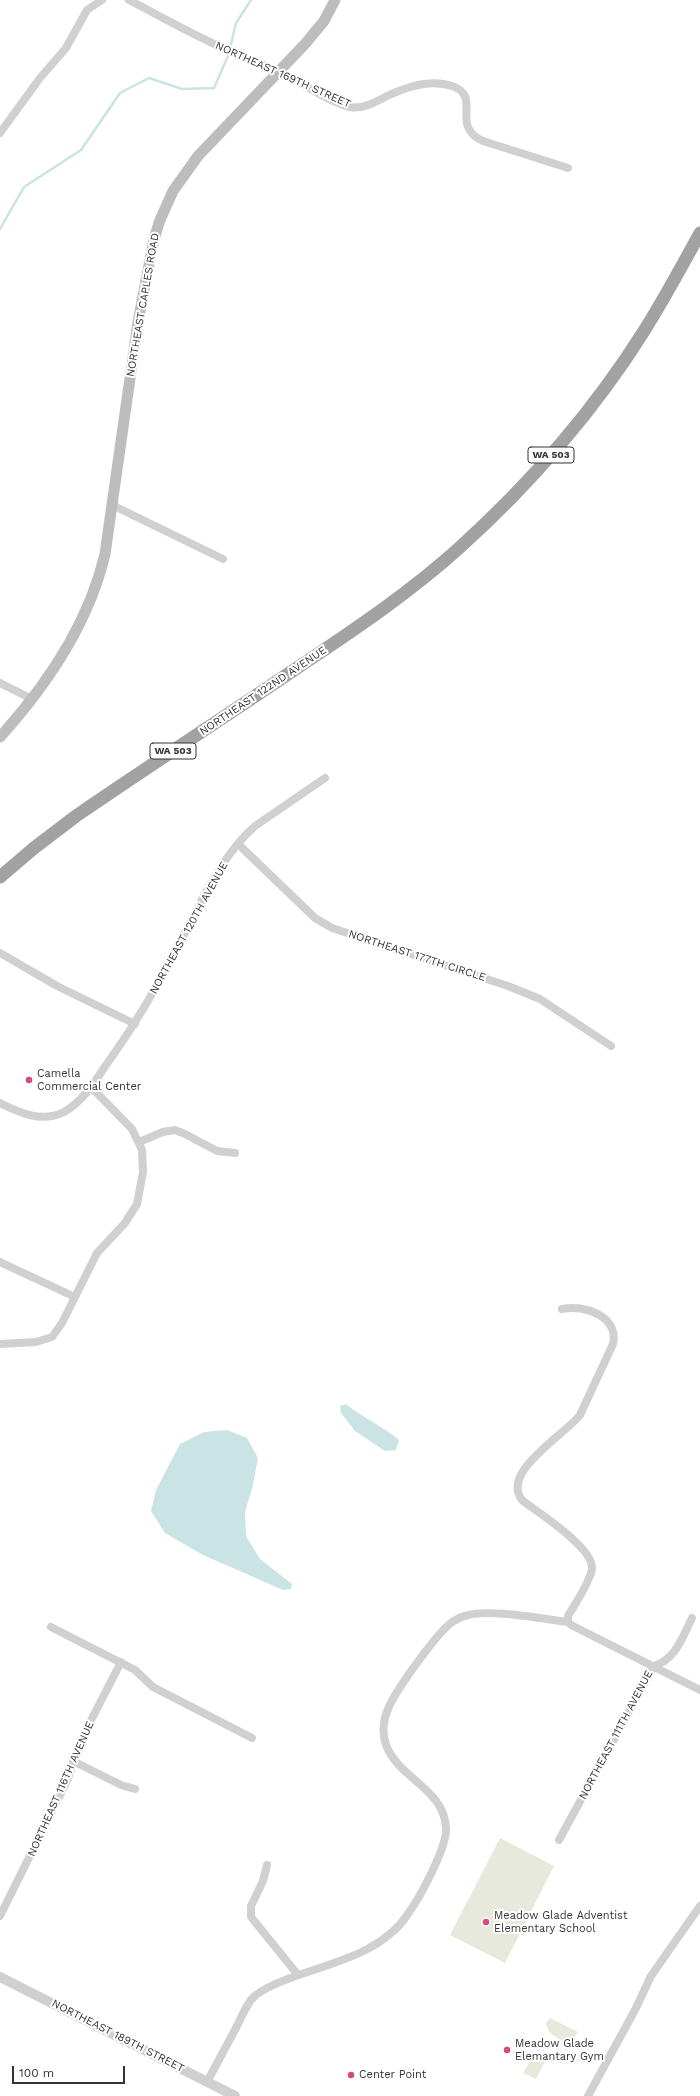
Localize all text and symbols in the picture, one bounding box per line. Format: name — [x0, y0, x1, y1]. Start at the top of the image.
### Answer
street label: NORTHEAST 169TH STREET — [213, 39, 353, 111]
street label: NORTHEAST CAPLES ROAD — [124, 232, 162, 378]
road number: WA 503 — [528, 447, 574, 463]
street label: NORTHEAST 122ND AVENUE — [197, 644, 329, 738]
road number: WA 503 — [150, 743, 196, 759]
street label: NORTHEAST 120TH AVENUE — [147, 860, 231, 996]
street label: NORTHEAST 177TH CIRCLE — [347, 928, 487, 984]
place label: Camella Commercial Center — [37, 1067, 141, 1093]
marker: Camella Commercial Center — [24, 1075, 34, 1085]
street label: NORTHEAST 111TH AVENUE — [576, 1668, 656, 1802]
street label: NORTHEAST 116TH AVENUE — [25, 1719, 97, 1859]
place label: Meadow Glade Adventist Elementary School — [494, 1909, 627, 1935]
marker: Meadow Glade Adventist Elementary School — [481, 1917, 491, 1927]
street label: NORTHEAST 189TH STREET — [50, 1997, 186, 2075]
place label: Meadow Glade Elemantary Gym — [515, 2037, 604, 2063]
marker: Meadow Glade Elemantary Gym — [502, 2045, 512, 2055]
scale bar — [14, 2058, 127, 2084]
text: 100 m — [19, 2066, 54, 2080]
place label: Center Point — [359, 2068, 426, 2082]
marker: Center Point — [346, 2070, 356, 2080]

